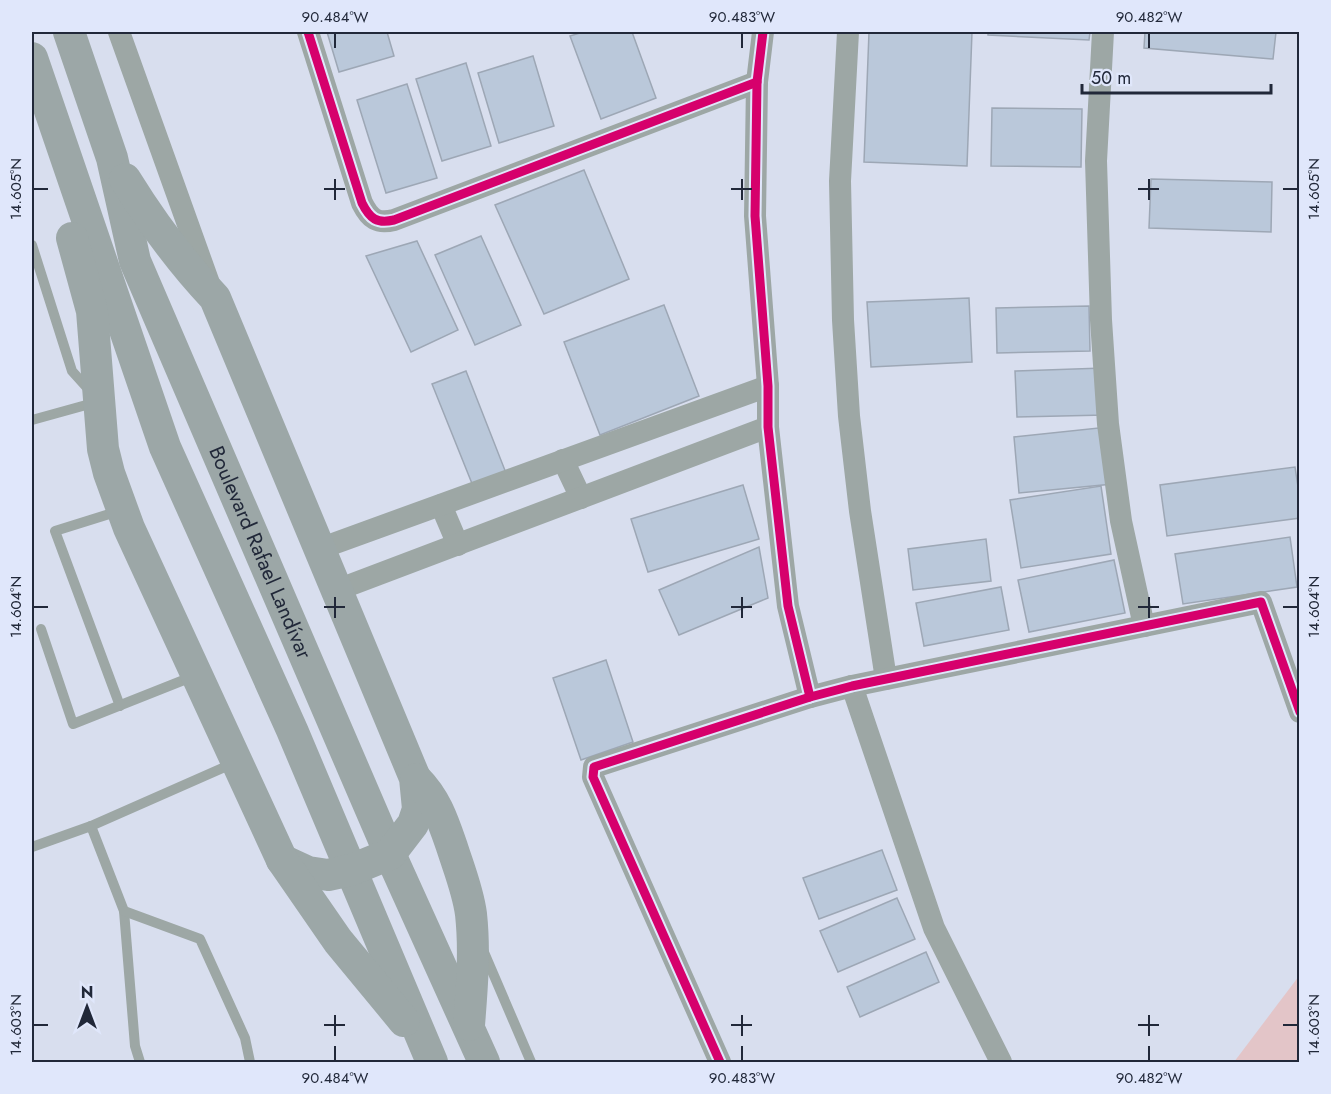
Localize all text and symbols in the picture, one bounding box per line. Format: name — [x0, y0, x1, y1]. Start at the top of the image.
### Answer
text: 90.484°W — [302, 6, 369, 28]
text: 90.483°W — [709, 6, 775, 28]
text: 90.482°W — [1116, 6, 1182, 28]
scale bar — [1082, 57, 1271, 95]
text: 50 m — [1091, 65, 1131, 91]
text: 14.605°N — [5, 158, 27, 220]
text: 14.605°N — [1303, 158, 1325, 220]
street label: Boulevard Rafael Landívar — [201, 441, 320, 664]
text: 14.604°N — [5, 576, 27, 638]
text: 14.604°N — [1303, 576, 1325, 638]
north arrow — [57, 977, 117, 1037]
text: N — [81, 981, 93, 1004]
text: 14.603°N — [5, 994, 27, 1056]
text: 14.603°N — [1303, 994, 1325, 1056]
text: 90.484°W — [302, 1067, 369, 1089]
text: 90.483°W — [709, 1067, 775, 1089]
text: 90.482°W — [1116, 1067, 1182, 1089]

